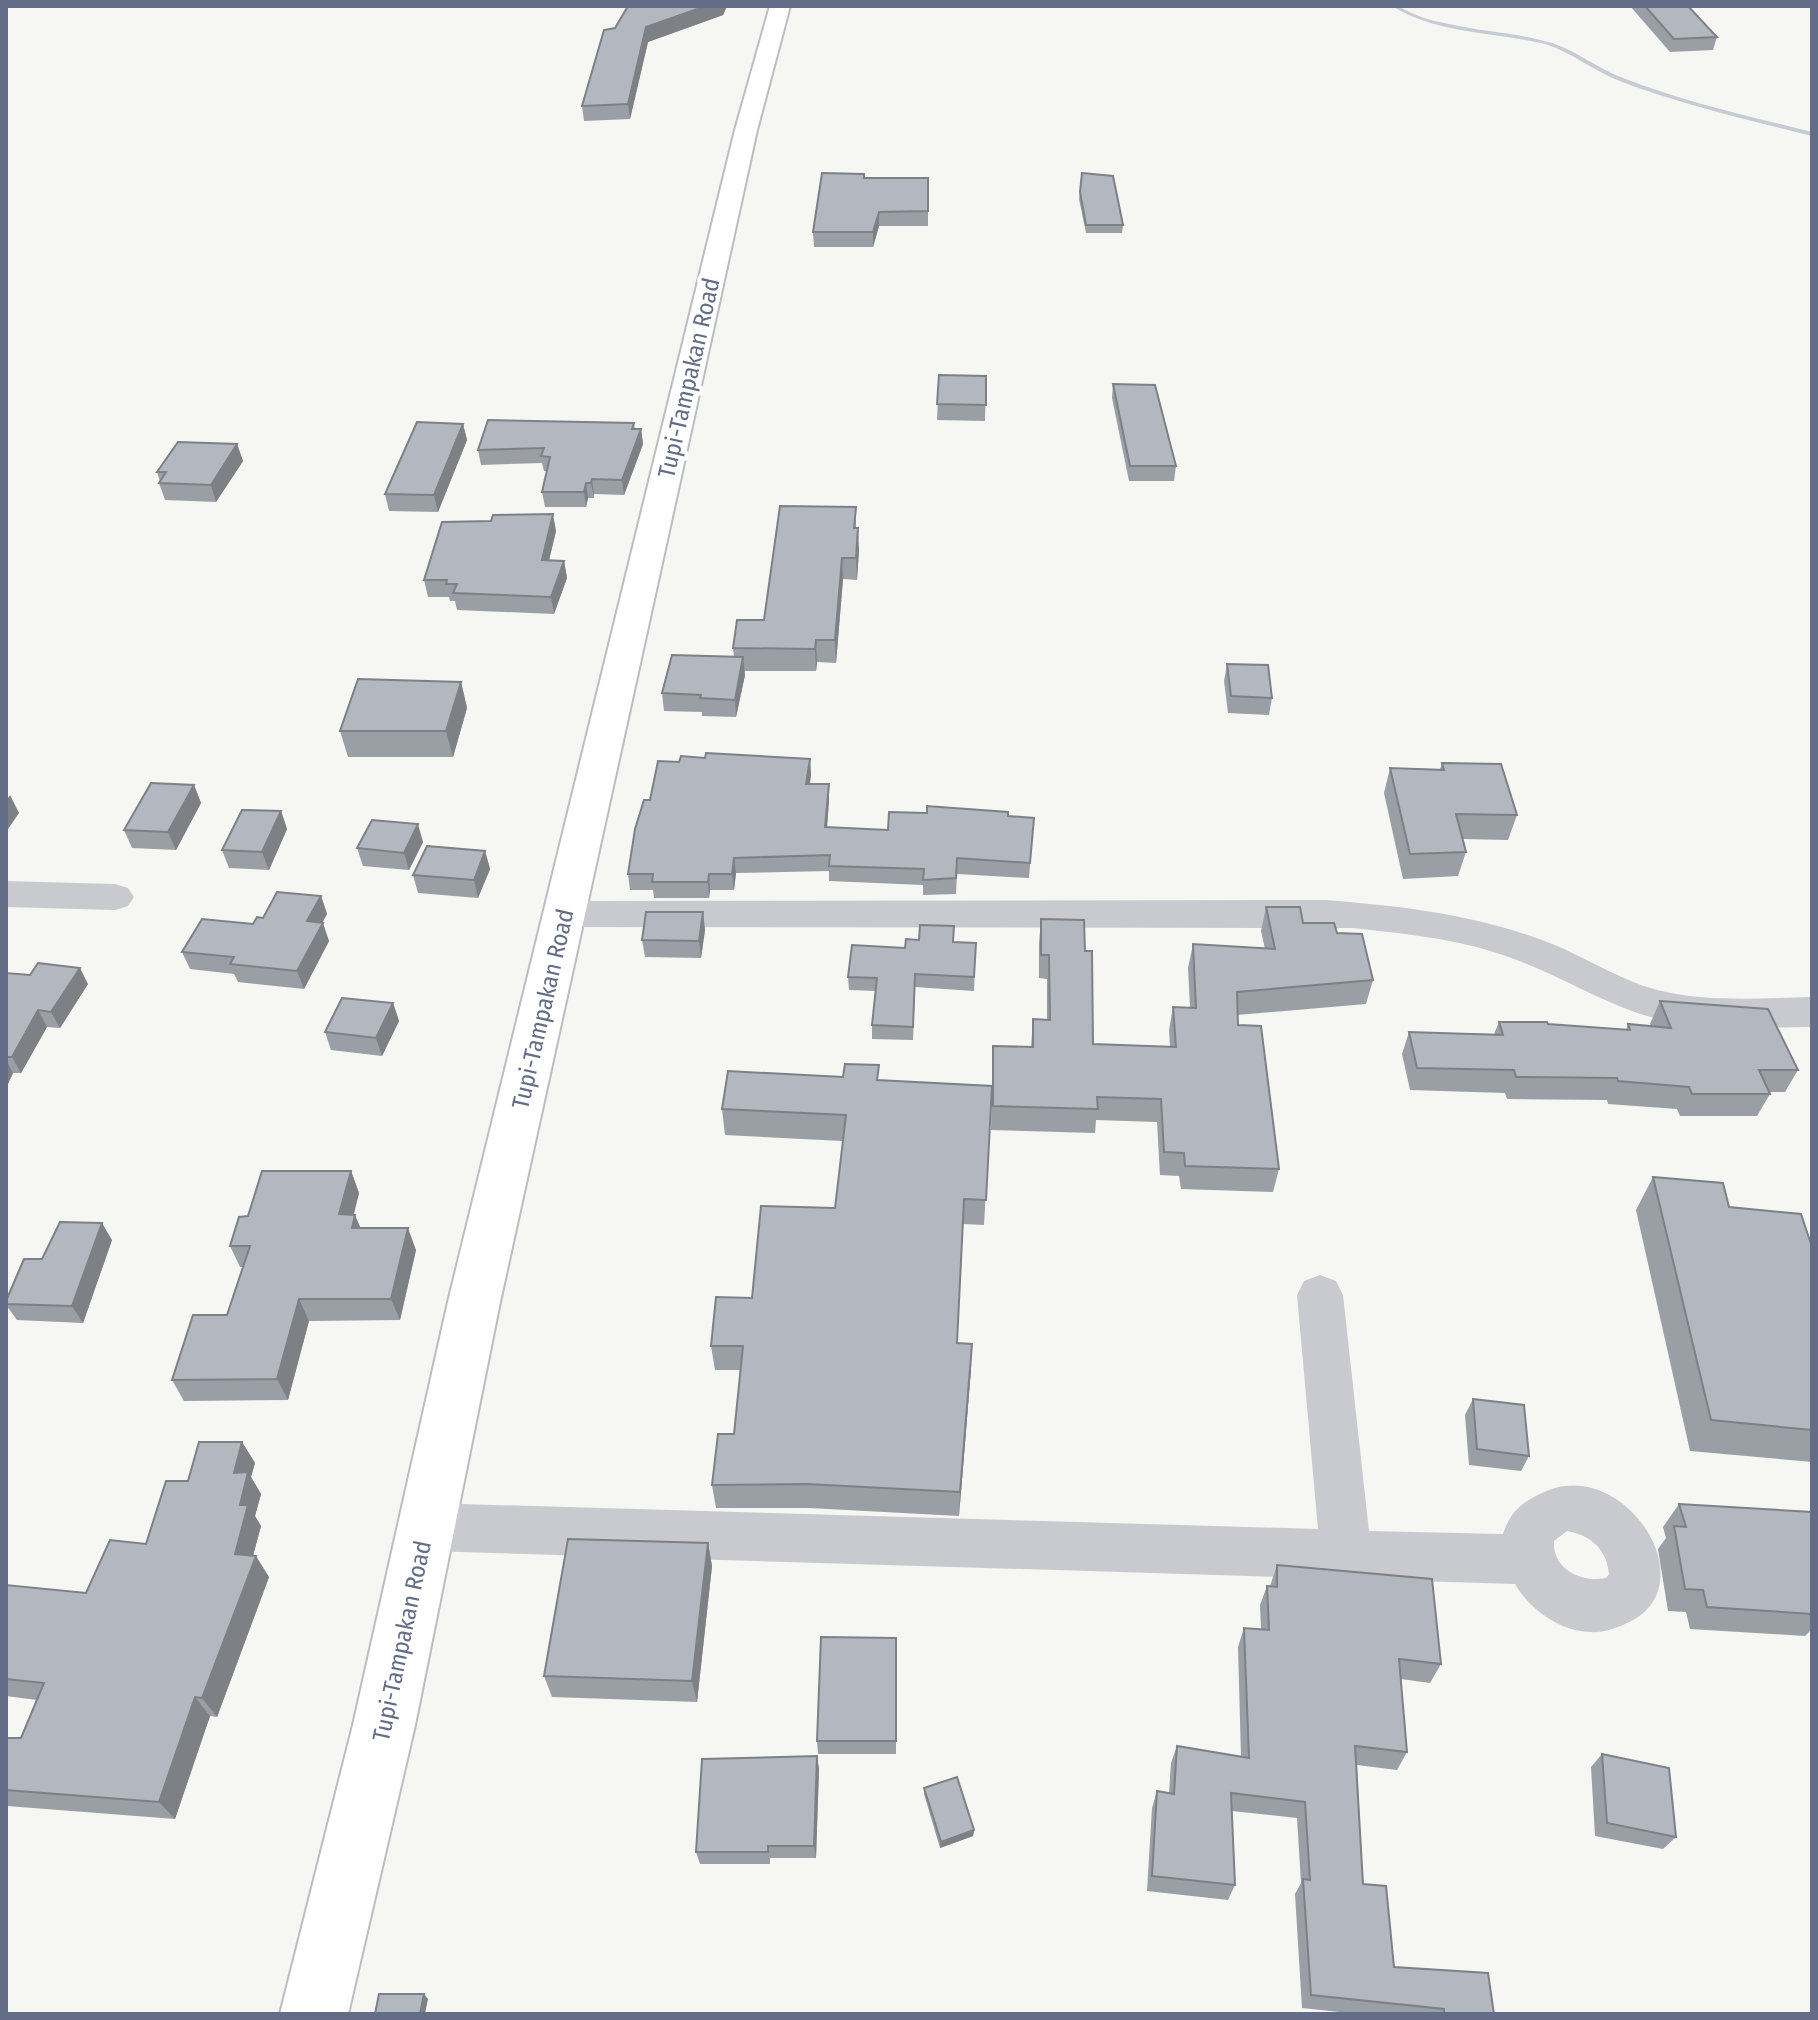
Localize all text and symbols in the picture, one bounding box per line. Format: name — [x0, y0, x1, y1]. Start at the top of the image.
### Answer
street label: Tupi-Tampakan Road — [652, 275, 726, 481]
street label: Tupi-Tampakan Road — [506, 906, 580, 1112]
street label: Tupi-Tampakan Road — [367, 1538, 437, 1744]

